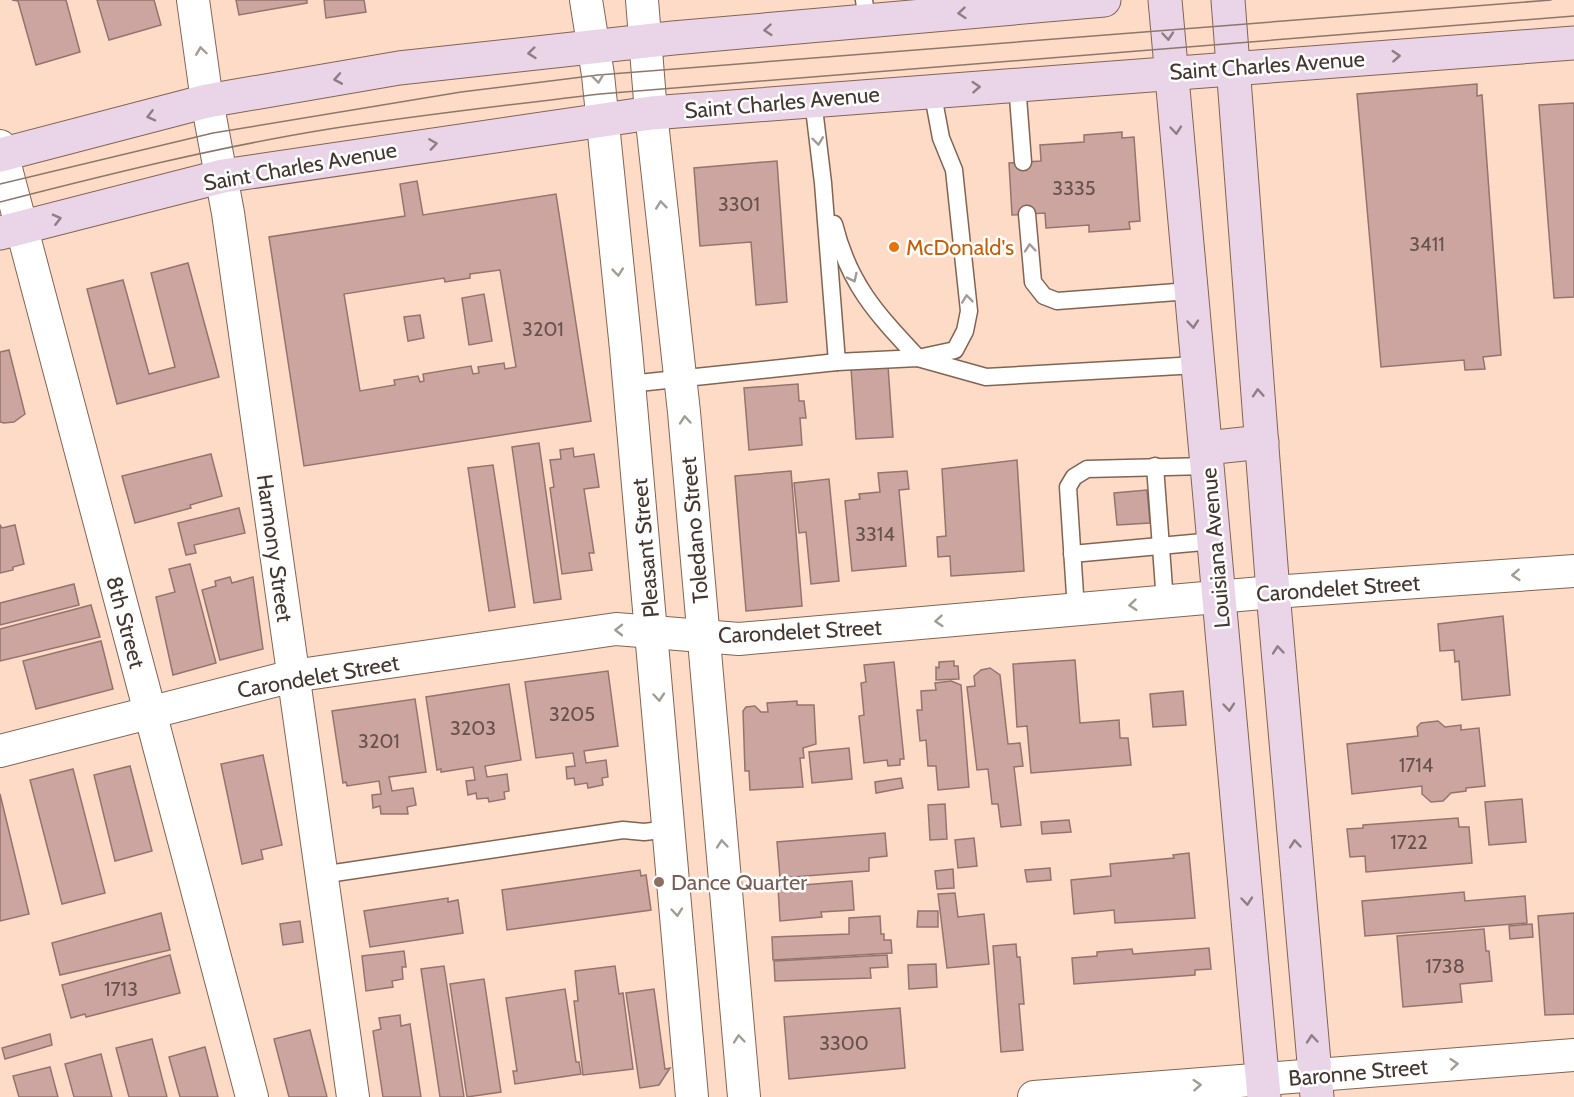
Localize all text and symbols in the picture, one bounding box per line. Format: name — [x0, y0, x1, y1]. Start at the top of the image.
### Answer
one-way arrow — [957, 6, 966, 19]
one-way arrow — [763, 23, 772, 36]
one-way arrow — [1161, 31, 1174, 40]
street label: Saint Charles Avenue — [1168, 45, 1366, 86]
one-way arrow — [195, 46, 207, 55]
one-way arrow — [527, 47, 536, 59]
one-way arrow — [1391, 50, 1400, 63]
one-way arrow — [334, 72, 343, 84]
one-way arrow — [591, 74, 604, 83]
one-way arrow — [971, 80, 980, 93]
street label: Saint Charles Avenue — [683, 81, 881, 124]
one-way arrow — [146, 108, 156, 121]
one-way arrow — [1170, 126, 1183, 135]
street label: Saint Charles Avenue — [201, 136, 399, 197]
one-way arrow — [811, 137, 824, 146]
one-way arrow — [428, 138, 437, 150]
house number: 3335 — [1052, 176, 1096, 200]
house number: 3301 — [718, 192, 760, 216]
one-way arrow — [655, 201, 668, 210]
one-way arrow — [52, 213, 62, 226]
house number: 3411 — [1409, 232, 1445, 256]
place label: McDonald's — [906, 234, 1014, 261]
marker: McDonald's — [887, 240, 901, 254]
one-way arrow — [1024, 243, 1037, 252]
one-way arrow — [611, 268, 624, 277]
one-way arrow — [846, 272, 858, 283]
one-way arrow — [962, 294, 974, 303]
house number: 3201 — [522, 317, 564, 341]
one-way arrow — [1186, 320, 1199, 329]
one-way arrow — [1252, 388, 1265, 398]
one-way arrow — [679, 416, 692, 425]
street label: Toledano Street — [675, 455, 714, 604]
street label: Louisiana Avenue — [1195, 467, 1236, 629]
street label: Harmony Street — [251, 473, 298, 624]
street label: Pleasant Street — [626, 476, 665, 619]
house number: 3314 — [855, 522, 895, 546]
street label: Carondelet Street — [1255, 569, 1421, 608]
one-way arrow — [1511, 569, 1520, 582]
street label: 8th Street — [100, 573, 151, 672]
one-way arrow — [1128, 598, 1137, 611]
street label: Carondelet Street — [717, 614, 883, 649]
one-way arrow — [934, 615, 943, 628]
one-way arrow — [614, 624, 623, 636]
one-way arrow — [1272, 646, 1285, 655]
street label: Carondelet Street — [235, 649, 402, 704]
one-way arrow — [652, 692, 665, 701]
house number: 3205 — [549, 702, 595, 726]
one-way arrow — [1222, 702, 1235, 711]
house number: 3203 — [450, 716, 496, 740]
house number: 3201 — [358, 729, 400, 753]
house number: 1714 — [1399, 753, 1434, 777]
house number: 1722 — [1390, 830, 1428, 854]
one-way arrow — [716, 840, 729, 849]
one-way arrow — [1289, 840, 1302, 849]
place label: Dance Quarter — [671, 869, 807, 896]
marker: Dance Quarter — [652, 875, 666, 889]
one-way arrow — [1240, 896, 1253, 905]
one-way arrow — [670, 907, 683, 916]
house number: 1738 — [1425, 954, 1465, 978]
house number: 1713 — [104, 977, 138, 1001]
house number: 3300 — [819, 1031, 869, 1055]
one-way arrow — [733, 1034, 746, 1043]
one-way arrow — [1306, 1034, 1319, 1043]
street label: Baronne Street — [1287, 1053, 1429, 1092]
one-way arrow — [1450, 1058, 1459, 1071]
one-way arrow — [1193, 1078, 1202, 1091]

